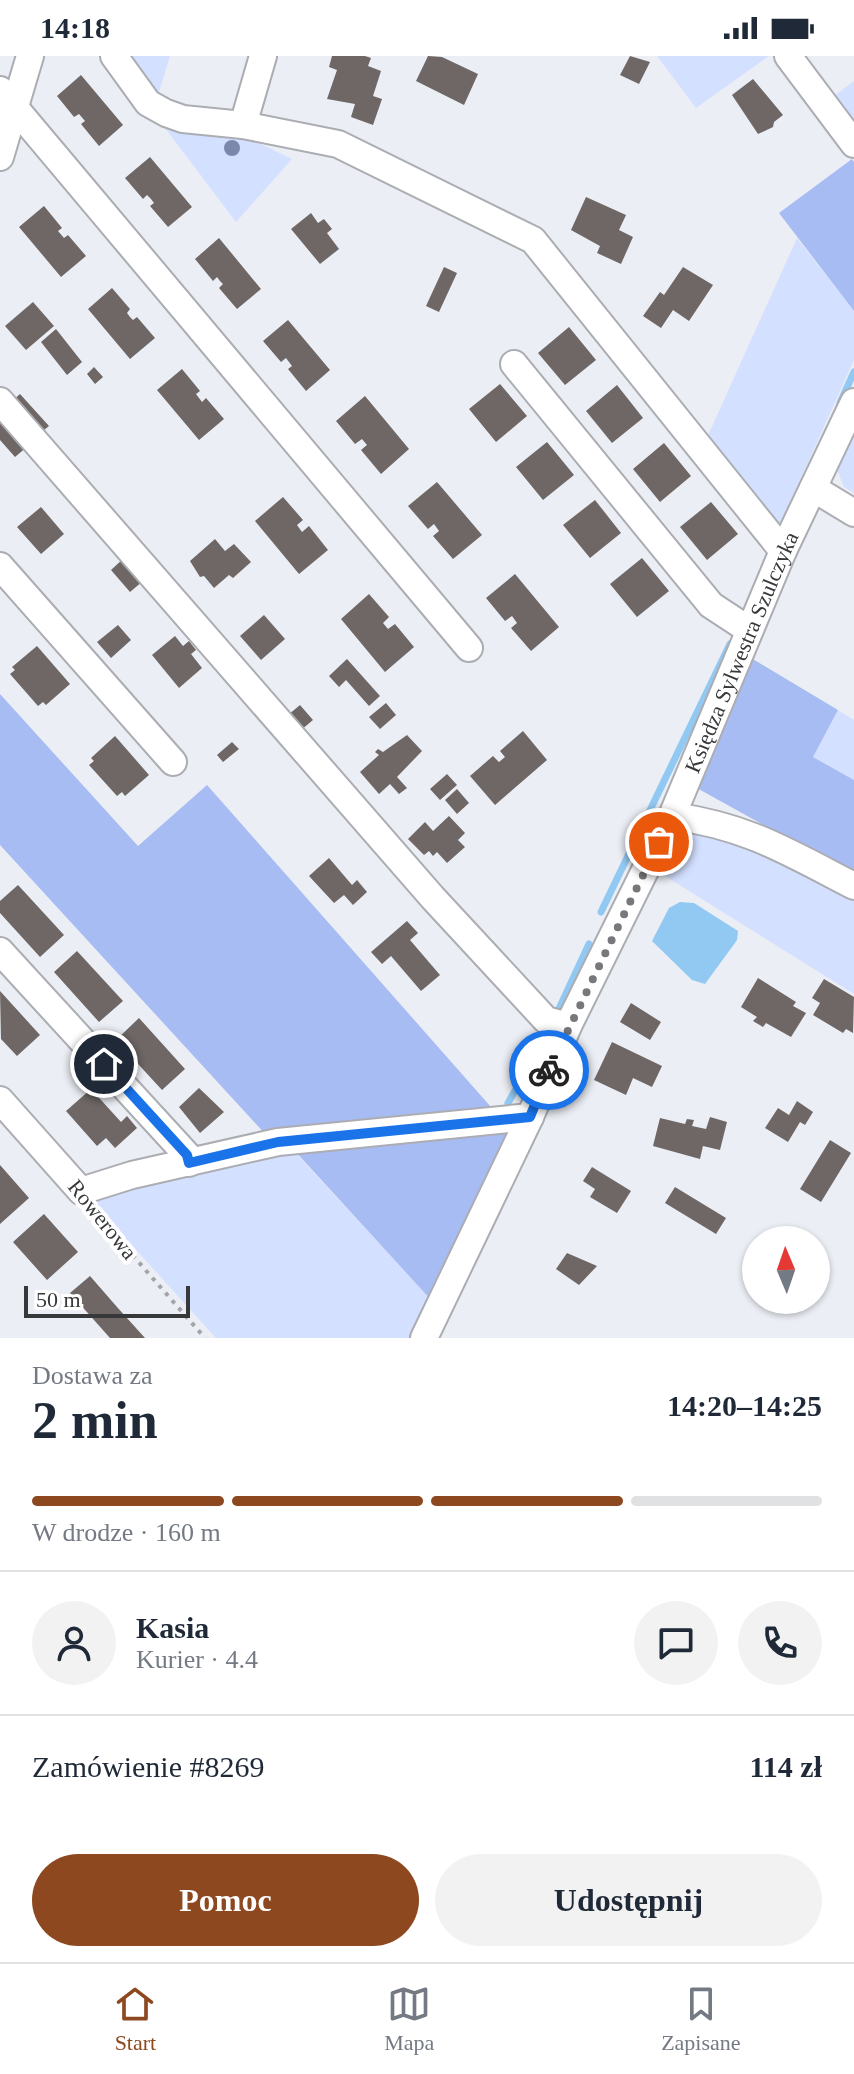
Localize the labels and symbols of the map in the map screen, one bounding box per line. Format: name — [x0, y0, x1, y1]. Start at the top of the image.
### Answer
street label: Księdza Sylwestra Szulczyka — [680, 527, 804, 776]
pin — [625, 808, 693, 876]
pin — [70, 1030, 138, 1098]
courier — [509, 1030, 589, 1110]
street label: Rowerowa — [63, 1174, 142, 1264]
north arrow — [742, 1226, 830, 1314]
scale bar — [24, 1282, 190, 1318]

